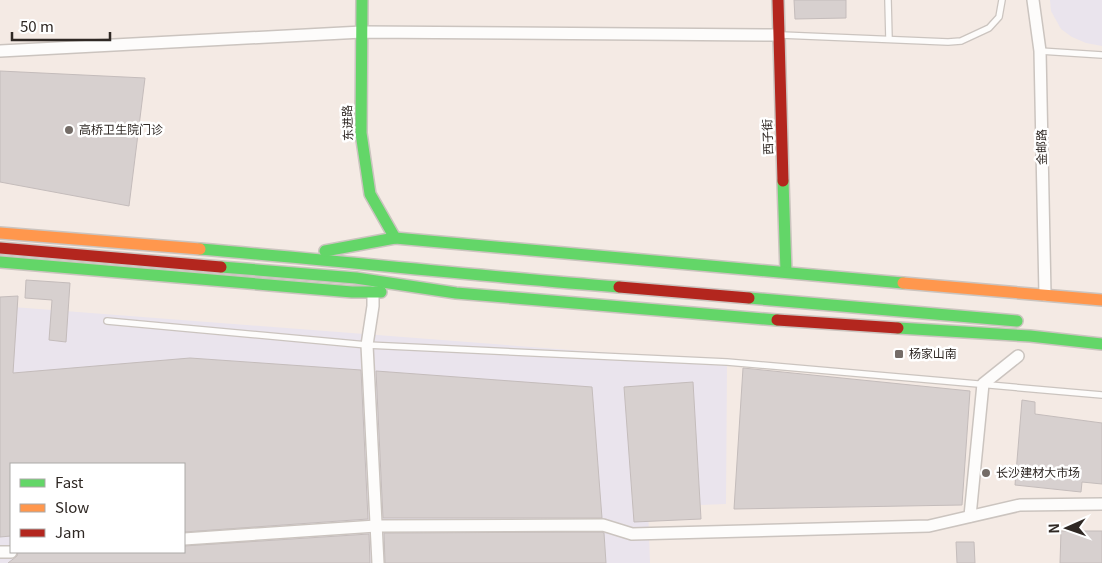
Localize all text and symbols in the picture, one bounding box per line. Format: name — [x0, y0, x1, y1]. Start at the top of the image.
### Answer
scale bar — [12, 10, 110, 42]
text: 50 m — [20, 15, 54, 36]
street label: 东进路 — [337, 105, 356, 141]
street label: 西子街 — [757, 119, 776, 155]
place label: 高桥卫生院门诊 — [79, 120, 163, 137]
marker: 高桥卫生院门诊 — [63, 124, 75, 136]
street label: 金邮路 — [1032, 129, 1049, 165]
place label: 杨家山南 — [909, 344, 957, 361]
marker: 杨家山南 — [893, 348, 905, 360]
legend — [10, 463, 185, 553]
place label: 长沙建材大市场 — [996, 463, 1080, 480]
marker: 长沙建材大市场 — [980, 467, 992, 479]
text: Fast — [55, 471, 84, 492]
text: Slow — [55, 496, 89, 517]
north arrow — [1042, 503, 1092, 553]
text: Jam — [55, 521, 85, 542]
text: N — [1043, 523, 1063, 534]

